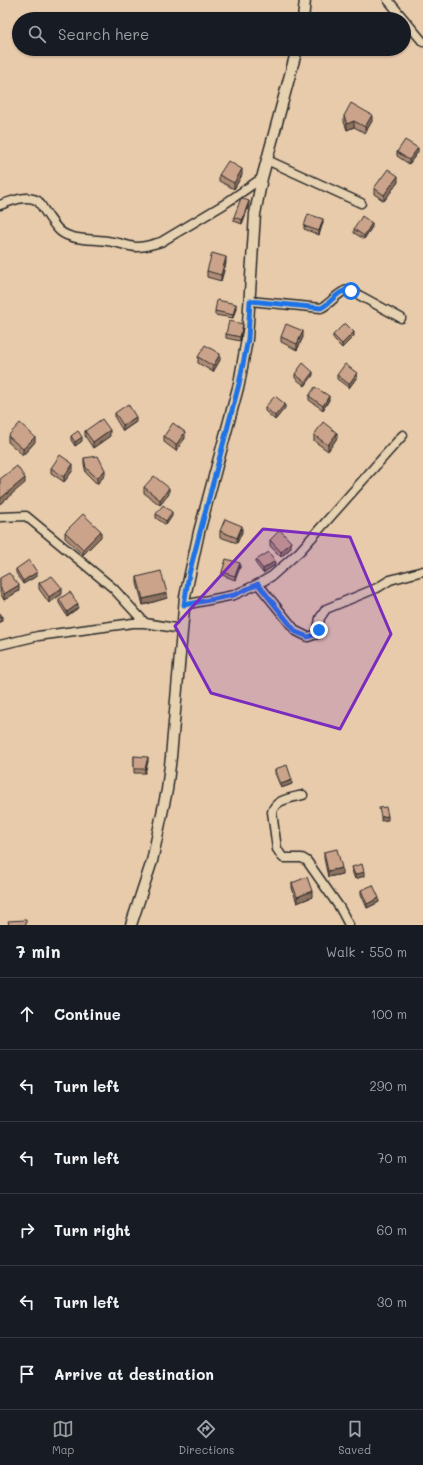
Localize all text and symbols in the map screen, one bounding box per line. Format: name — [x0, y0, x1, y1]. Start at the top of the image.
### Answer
search box — [12, 12, 411, 56]
icon: search — [26, 23, 48, 45]
text: Search here — [58, 24, 149, 44]
route start — [342, 282, 360, 300]
route end — [310, 621, 328, 639]
text: 7 min — [16, 940, 61, 962]
text: Walk · 550 m — [326, 943, 407, 960]
icon: ahead — [16, 1003, 38, 1025]
text: Continue — [54, 1004, 121, 1024]
text: 100 m — [371, 1005, 407, 1022]
icon: left — [16, 1075, 38, 1097]
text: Turn left — [54, 1076, 119, 1096]
text: 290 m — [370, 1077, 407, 1094]
icon: left — [16, 1147, 38, 1169]
text: Turn left — [54, 1148, 119, 1168]
text: 70 m — [377, 1149, 407, 1166]
icon: right — [16, 1219, 38, 1241]
text: Turn right — [54, 1220, 131, 1240]
text: 60 m — [377, 1221, 407, 1238]
icon: left — [16, 1291, 38, 1313]
text: Turn left — [54, 1292, 119, 1312]
text: 30 m — [377, 1293, 407, 1310]
icon: arrive — [16, 1363, 38, 1385]
text: Arrive at destination — [54, 1364, 214, 1384]
tab: Map — [52, 1418, 74, 1457]
tab: Directions — [178, 1418, 234, 1457]
tab: Saved — [338, 1418, 371, 1457]

